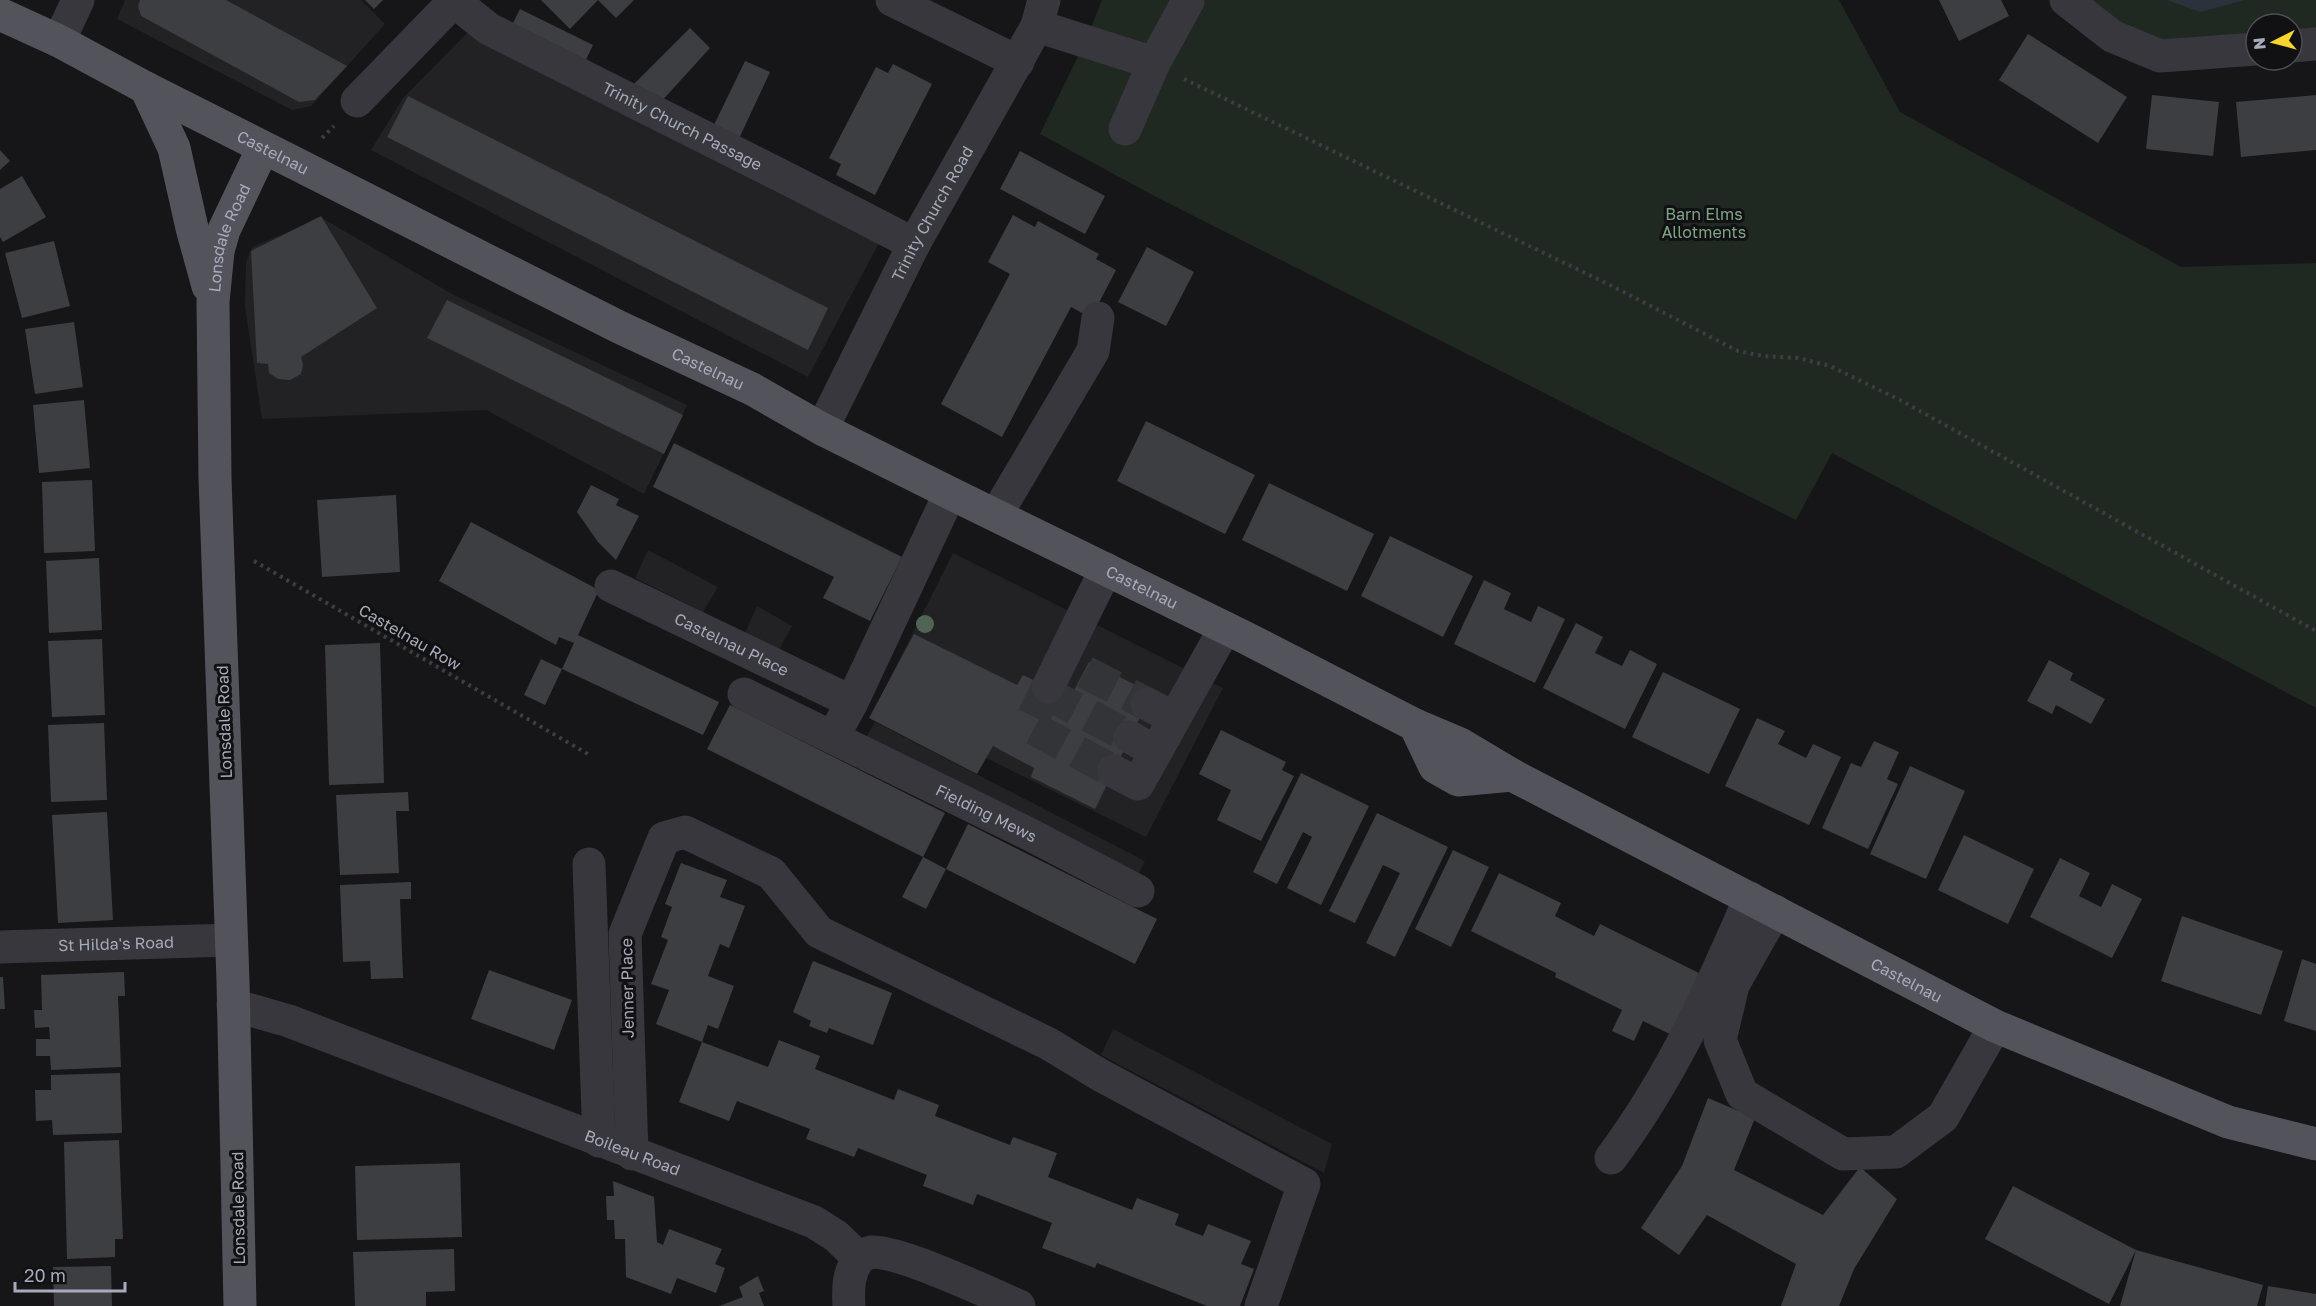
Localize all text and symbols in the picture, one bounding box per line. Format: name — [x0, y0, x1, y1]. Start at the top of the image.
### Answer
north arrow — [2244, 12, 2304, 72]
text: N — [2249, 36, 2270, 51]
street label: Trinity Church Passage — [599, 77, 766, 174]
street label: Castelnau — [234, 126, 312, 179]
street label: Trinity Church Road — [887, 142, 977, 284]
street label: Lonsdale Road — [204, 180, 255, 293]
park label: Barn Elms Allotments — [1662, 204, 1746, 242]
street label: Castelnau — [669, 343, 748, 394]
street label: Castelnau — [1103, 561, 1181, 613]
street label: Castelnau Row — [355, 600, 465, 674]
street label: Castelnau Place — [671, 608, 792, 680]
street label: Lonsdale Road — [212, 665, 236, 779]
street label: Fielding Mews — [932, 780, 1040, 846]
street label: St Hilda's Road — [58, 932, 174, 955]
street label: Jenner Place — [616, 938, 638, 1038]
street label: Castelnau — [1867, 953, 1946, 1007]
street label: Boileau Road — [582, 1125, 683, 1180]
street label: Lonsdale Road — [227, 1151, 249, 1265]
scale bar — [15, 1255, 124, 1293]
text: 20 m — [24, 1264, 66, 1286]

